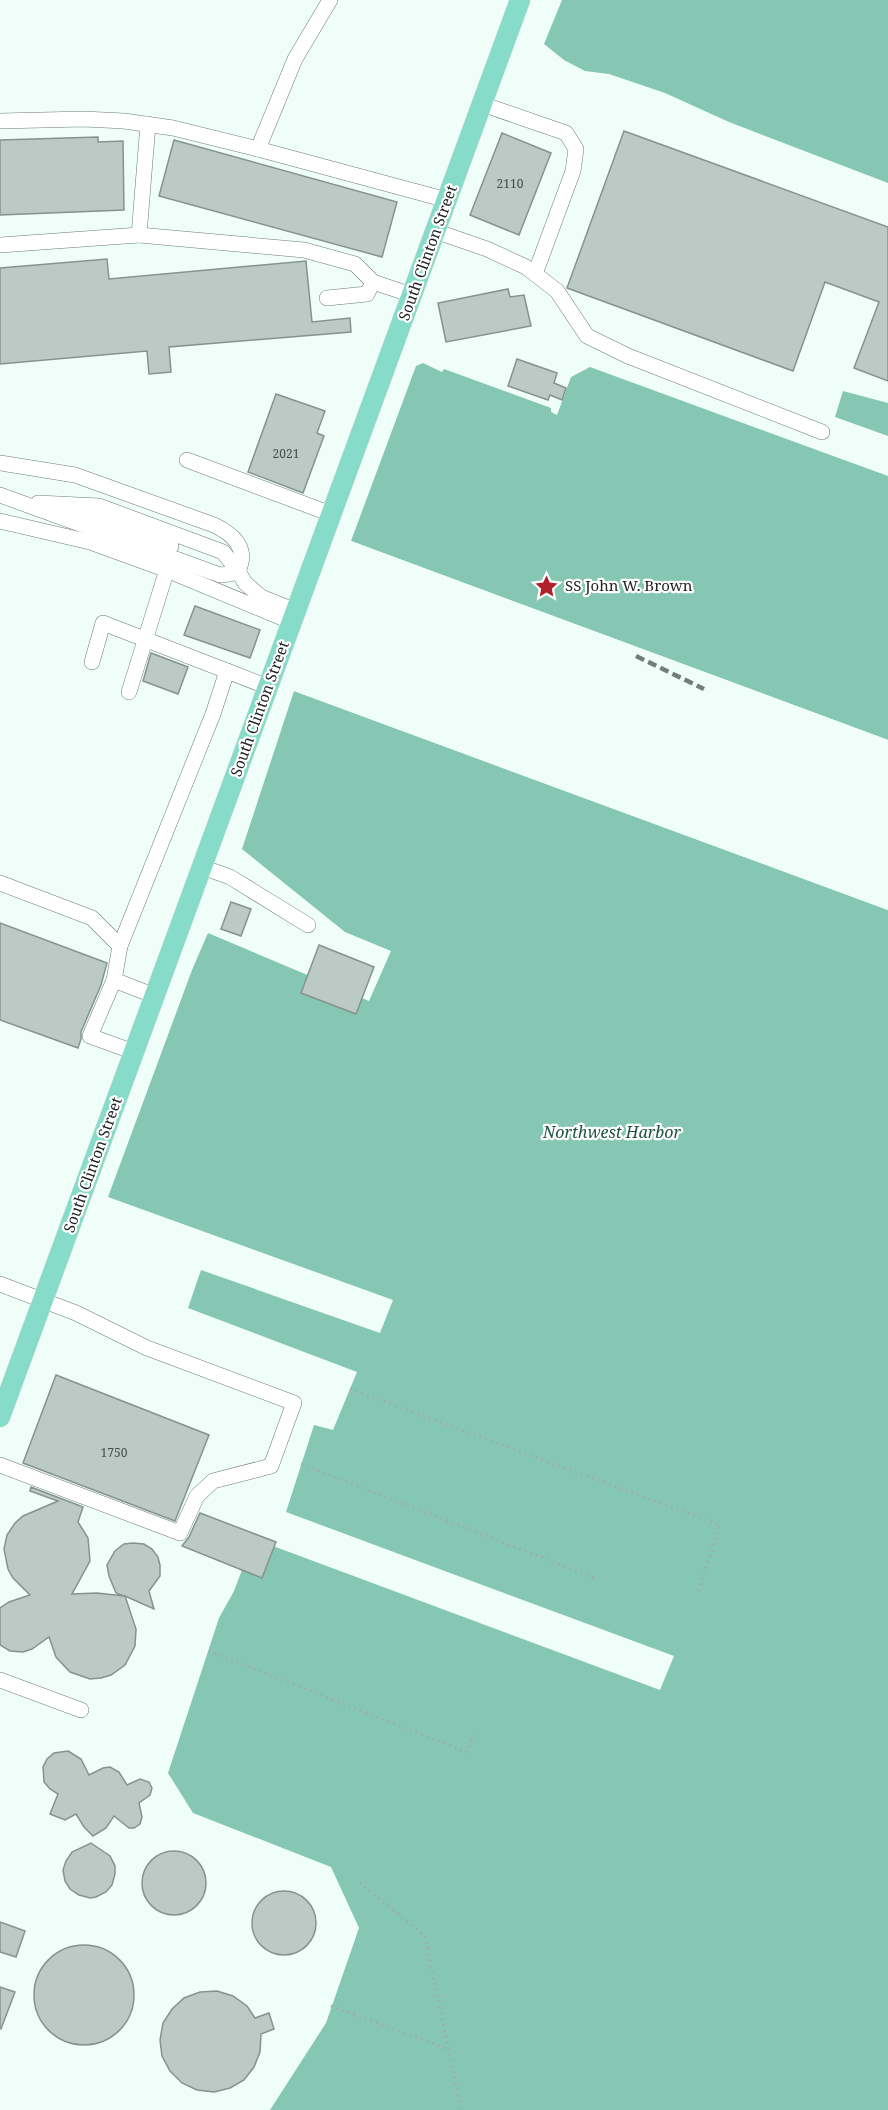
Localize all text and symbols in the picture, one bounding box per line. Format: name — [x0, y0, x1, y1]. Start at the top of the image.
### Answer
house number: 2110 — [497, 175, 524, 192]
street label: South Clinton Street — [393, 182, 461, 323]
house number: 2021 — [273, 445, 299, 462]
place icon: SS John W. Brown — [534, 573, 560, 599]
place label: SS John W. Brown — [565, 575, 693, 595]
street label: South Clinton Street — [225, 638, 293, 779]
street label: South Clinton Street — [58, 1094, 126, 1235]
water label: Northwest Harbor — [542, 1121, 681, 1143]
house number: 1750 — [101, 1444, 128, 1461]

